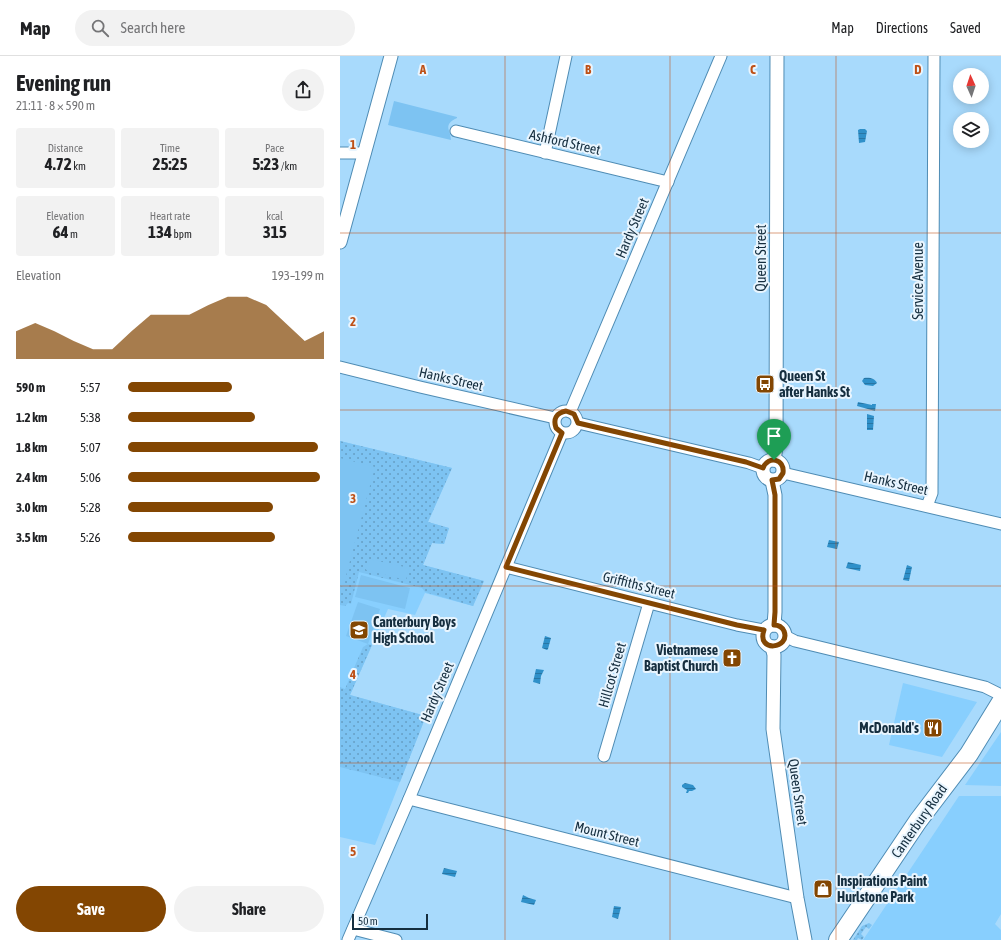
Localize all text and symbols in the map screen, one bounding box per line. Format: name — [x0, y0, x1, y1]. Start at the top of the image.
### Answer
search box — [75, 10, 355, 46]
text: Map — [20, 17, 51, 39]
icon: search — [89, 17, 111, 39]
text: Search here — [121, 19, 185, 36]
text: Map — [831, 20, 854, 36]
text: Directions — [876, 20, 928, 36]
text: Saved — [950, 20, 981, 36]
text: A — [419, 62, 427, 77]
text: B — [585, 62, 592, 77]
text: C — [750, 62, 756, 77]
text: D — [914, 62, 922, 77]
north arrow — [953, 68, 989, 104]
map controls — [953, 68, 989, 148]
button: share — [282, 69, 324, 111]
text: Evening run — [16, 70, 111, 96]
text: 21:11 · 8 × 590 m — [16, 98, 95, 113]
button: layers — [953, 112, 989, 148]
street label: Ashford Street — [528, 126, 602, 158]
text: 1 — [350, 137, 356, 152]
text: Distance — [48, 142, 83, 154]
text: Time — [160, 142, 180, 154]
text: Pace — [265, 142, 284, 154]
text: 4.72 — [45, 154, 72, 174]
text: 25:25 — [152, 154, 187, 174]
text: 5:23 — [252, 154, 279, 174]
text: km — [72, 160, 86, 172]
text: /km — [279, 160, 297, 172]
street label: Hardy Street — [612, 196, 652, 260]
text: Elevation — [46, 210, 84, 222]
text: Heart rate — [150, 210, 190, 222]
text: kcal — [266, 210, 283, 222]
text: 64 — [53, 222, 69, 242]
text: 134 — [148, 222, 172, 242]
text: 315 — [263, 222, 287, 242]
street label: Queen Street — [753, 224, 769, 292]
text: m — [69, 228, 78, 240]
text: bpm — [172, 228, 192, 240]
street label: Service Avenue — [910, 242, 926, 320]
text: Elevation — [16, 268, 61, 283]
text: 193–199 m — [272, 268, 324, 283]
text: 2 — [350, 314, 356, 329]
street label: Hanks Street — [417, 364, 485, 394]
place label: Queen St after Hanks St — [779, 368, 850, 400]
bus stop icon: Queen St after Hanks St — [754, 373, 776, 395]
text: 590 m — [16, 380, 45, 395]
text: 5:57 — [80, 380, 101, 395]
text: 1.2 km — [16, 410, 47, 425]
text: 5:38 — [80, 410, 101, 425]
pin — [757, 419, 791, 460]
icon: arrive — [763, 425, 785, 447]
text: 1.8 km — [16, 440, 47, 455]
text: 5:07 — [80, 440, 101, 455]
street label: Hanks Street — [862, 468, 930, 498]
text: 2.4 km — [16, 470, 47, 485]
text: 5:06 — [80, 470, 101, 485]
text: 3 — [350, 491, 356, 506]
text: 3.0 km — [16, 500, 47, 515]
text: 5:28 — [80, 500, 101, 515]
text: 3.5 km — [16, 530, 47, 545]
text: 5:26 — [80, 530, 101, 545]
street label: Griffiths Street — [601, 568, 677, 602]
place label: Canterbury Boys High School — [373, 614, 456, 646]
school or university icon: Canterbury Boys High School — [348, 619, 370, 641]
street label: Hillcot Street — [595, 641, 629, 709]
place label: Vietnamese Baptist Church — [644, 642, 718, 674]
church icon: Vietnamese Baptist Church — [721, 647, 743, 669]
street label: Hardy Street — [417, 660, 457, 724]
text: 4 — [349, 667, 356, 682]
restaurant icon: McDonald's — [922, 717, 944, 739]
place label: McDonald's — [859, 720, 919, 736]
street label: Queen Street — [785, 758, 811, 826]
street label: Canterbury Road — [888, 781, 950, 861]
street label: Mount Street — [573, 818, 641, 850]
text: 5 — [350, 844, 356, 859]
place label: Inspirations Paint Hurlstone Park — [837, 873, 927, 905]
shop icon: Inspirations Paint Hurlstone Park — [812, 878, 834, 900]
button: Save — [16, 886, 166, 932]
button: Share — [174, 886, 324, 932]
scale bar — [352, 912, 428, 931]
text: 50 m — [358, 915, 378, 927]

